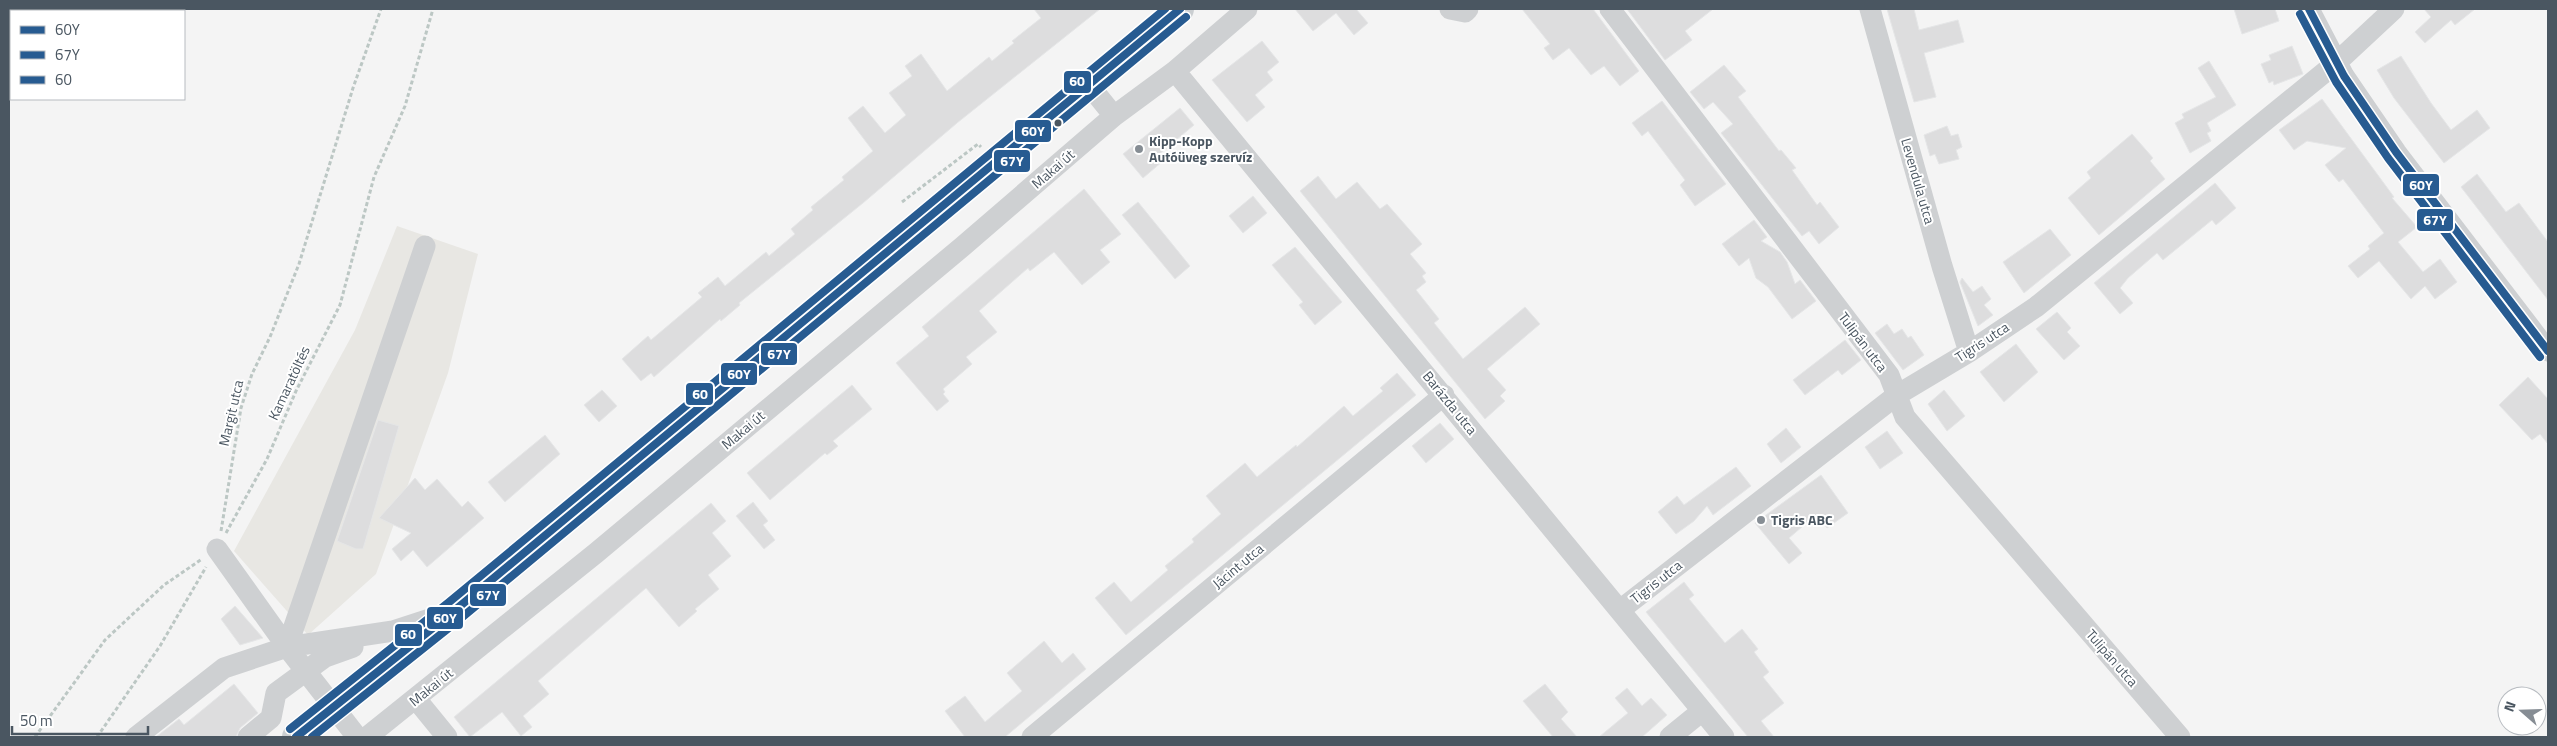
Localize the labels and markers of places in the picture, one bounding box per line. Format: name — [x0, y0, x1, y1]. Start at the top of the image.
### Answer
unlabelled marker — [1053, 118, 1063, 128]
place label: Kipp-Kopp Autóüveg szervíz — [1149, 130, 1252, 167]
marker: Kipp-Kopp Autóüveg szervíz — [1133, 143, 1145, 155]
place label: Tigris ABC — [1771, 509, 1833, 530]
marker: Tigris ABC — [1755, 514, 1767, 526]

